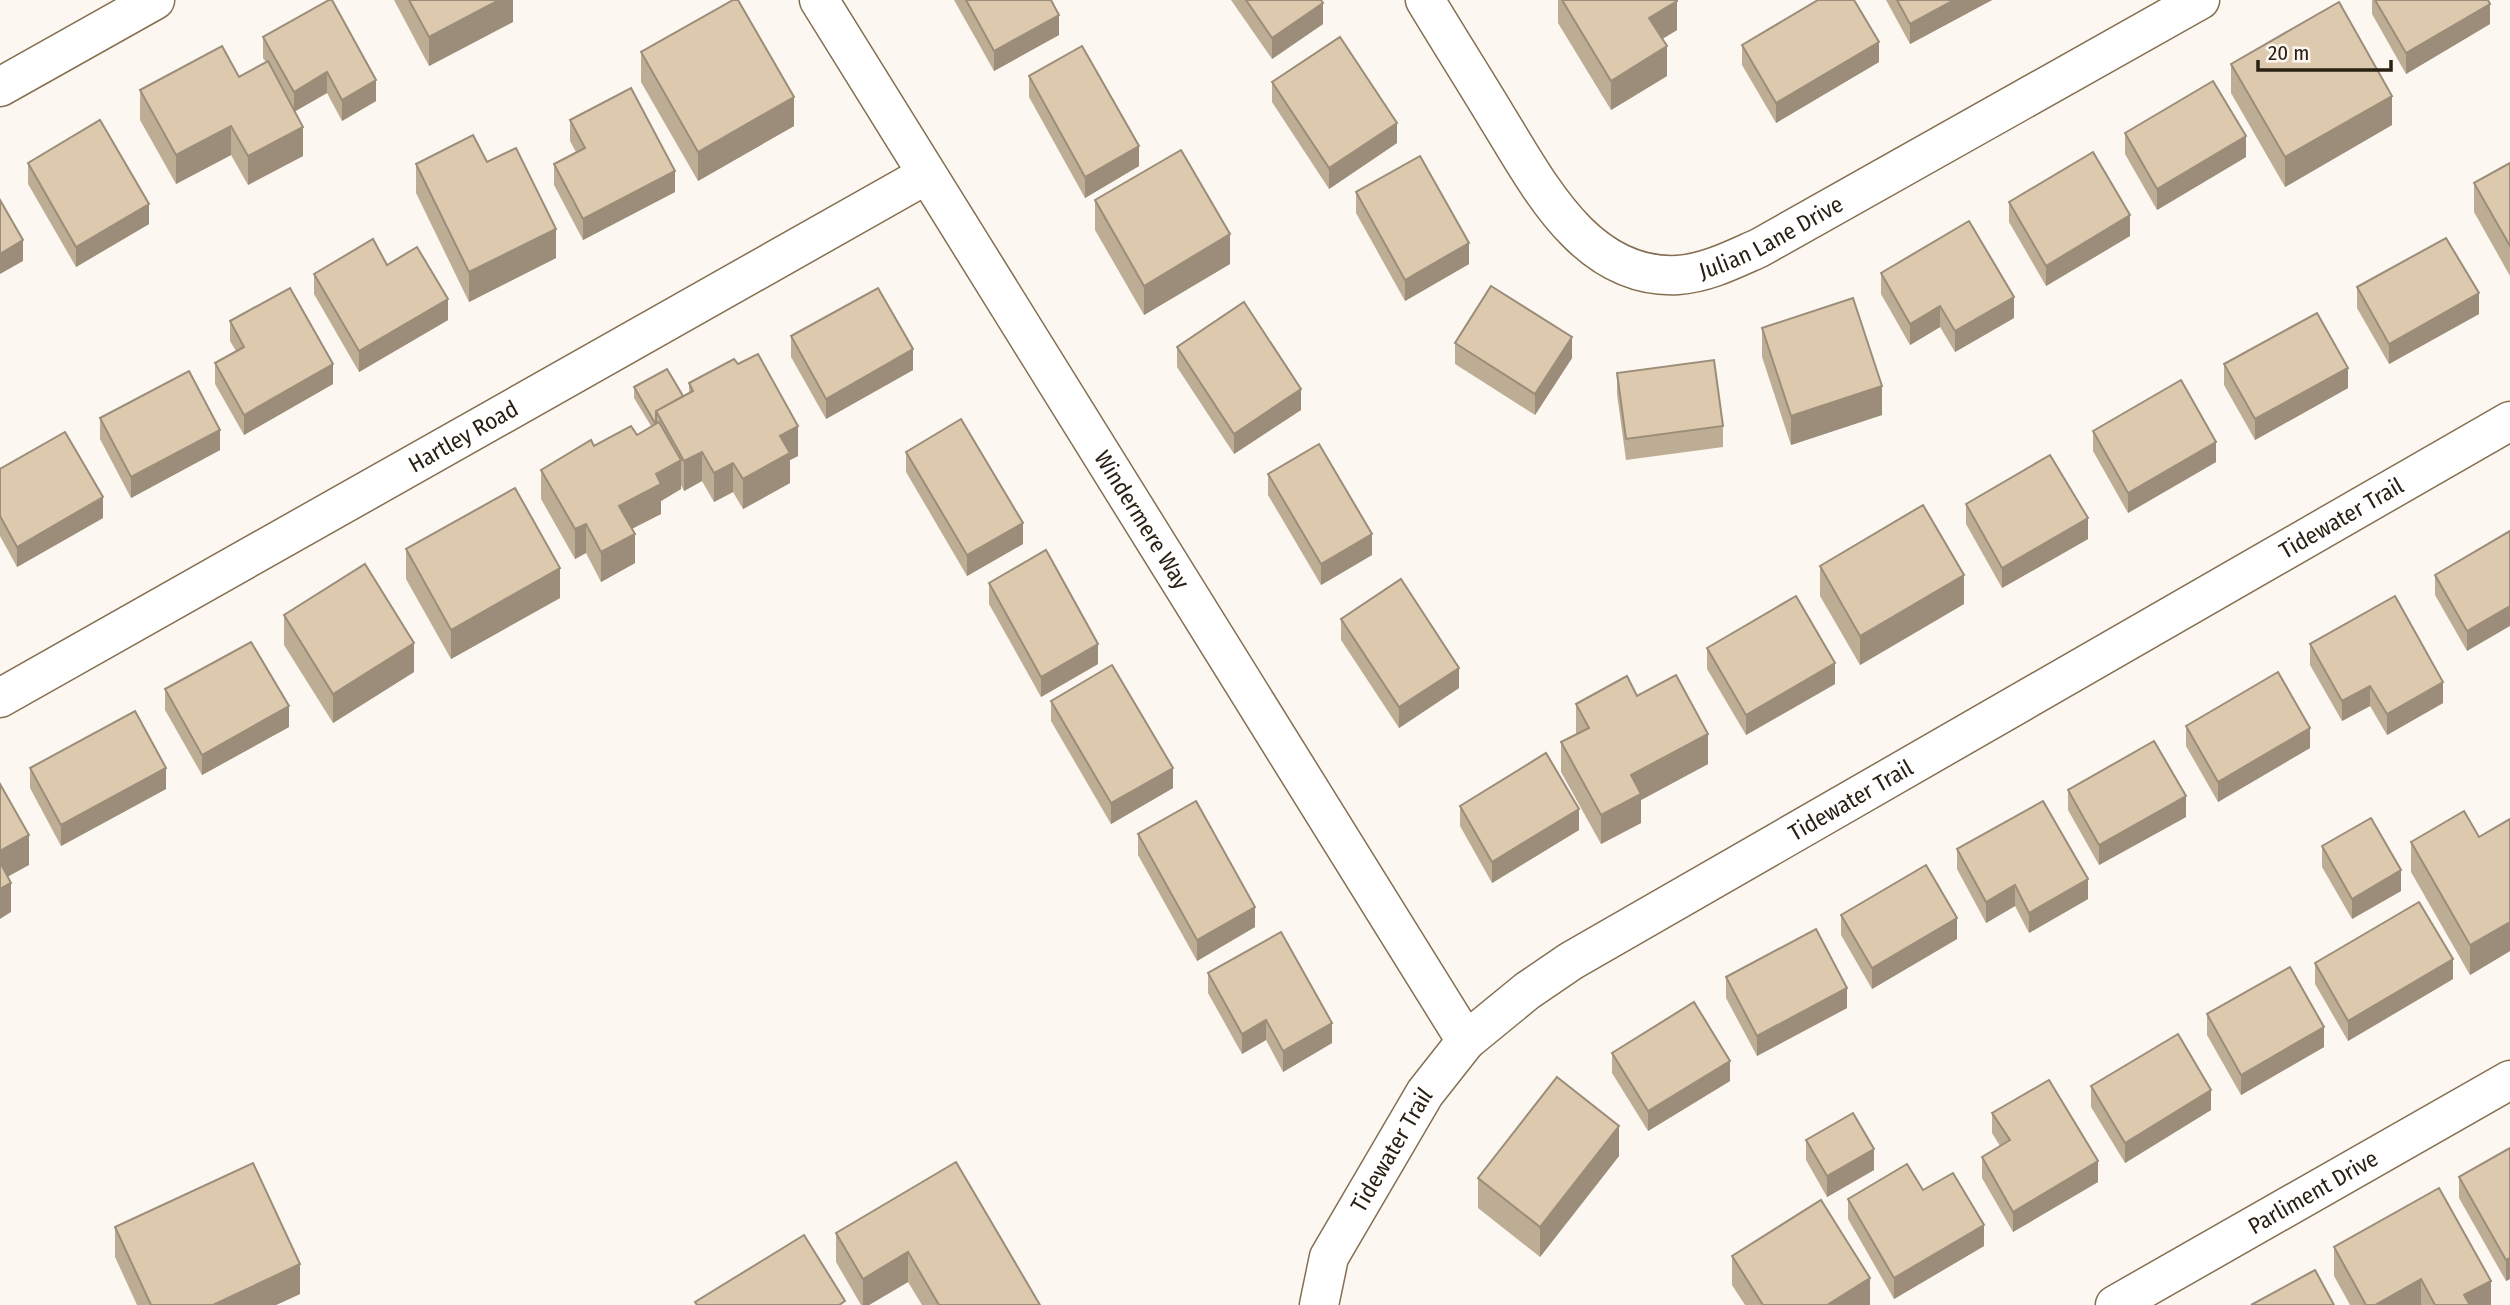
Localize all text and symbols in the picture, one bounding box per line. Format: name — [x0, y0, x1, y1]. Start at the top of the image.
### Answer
scale bar — [2258, 28, 2391, 72]
text: 20 m — [2268, 40, 2309, 66]
street label: Julian Lane Drive — [1696, 190, 1848, 285]
street label: Hartley Road — [404, 394, 523, 478]
street label: Windermere Way — [1088, 445, 1196, 595]
street label: Tidewater Trail — [2274, 471, 2408, 565]
street label: Tidewater Trail — [1784, 753, 1918, 847]
street label: Tidewater Trail — [1345, 1082, 1438, 1217]
street label: Parliment Drive — [2243, 1144, 2383, 1240]

